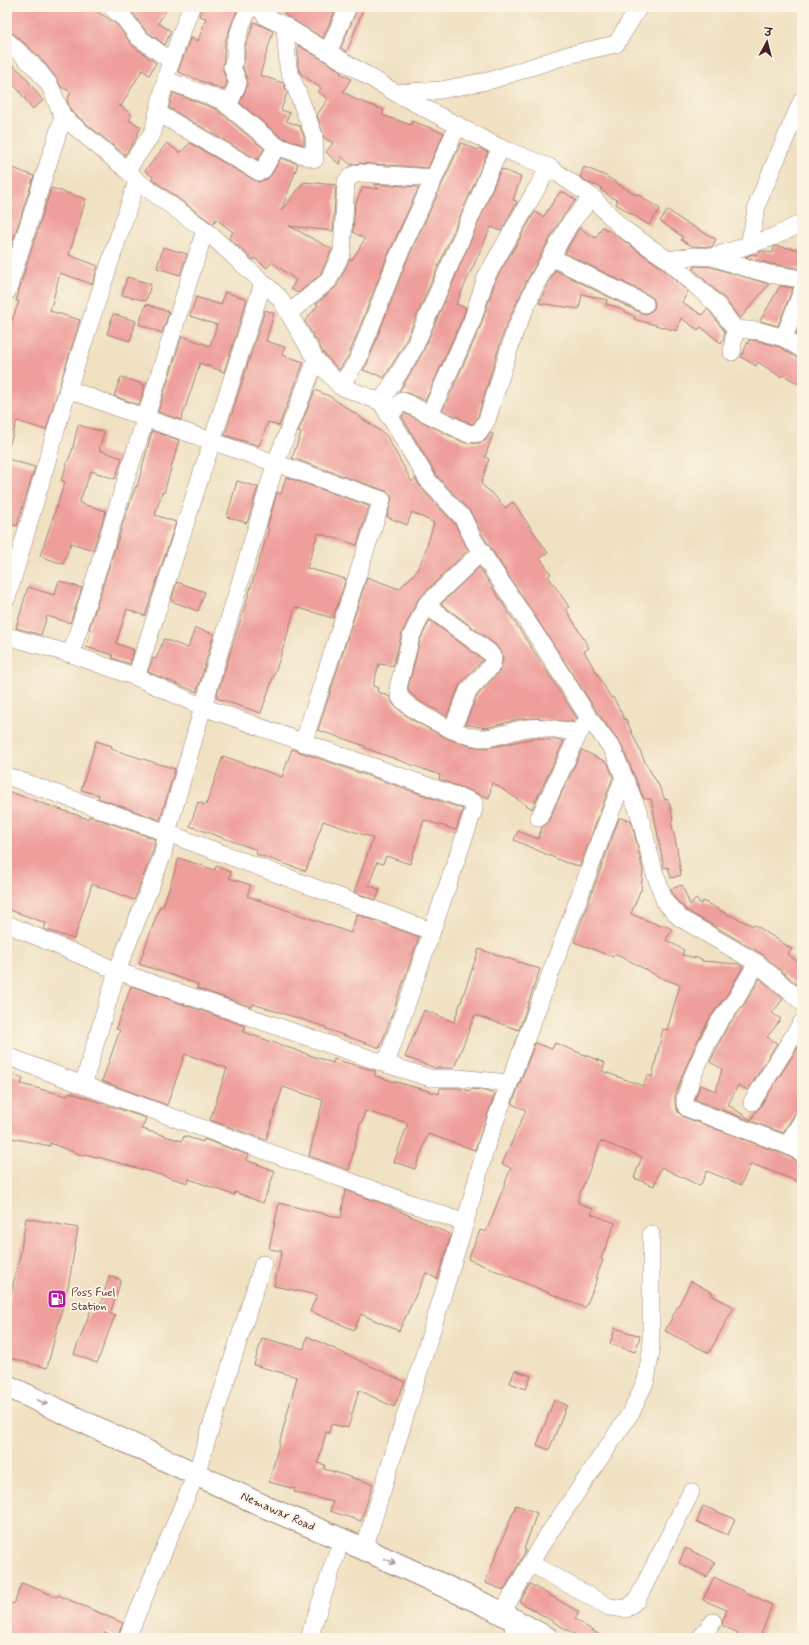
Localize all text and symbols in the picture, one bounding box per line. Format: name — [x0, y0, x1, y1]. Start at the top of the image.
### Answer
north arrow — [747, 22, 787, 62]
text: उ — [763, 26, 774, 41]
place label: Poss Fuel Station — [71, 1285, 115, 1315]
fuel station icon: Poss Fuel Station — [46, 1288, 68, 1310]
one-way arrow — [36, 1399, 48, 1406]
street label: Nemawar Road — [238, 1488, 317, 1535]
one-way arrow — [384, 1557, 396, 1565]

